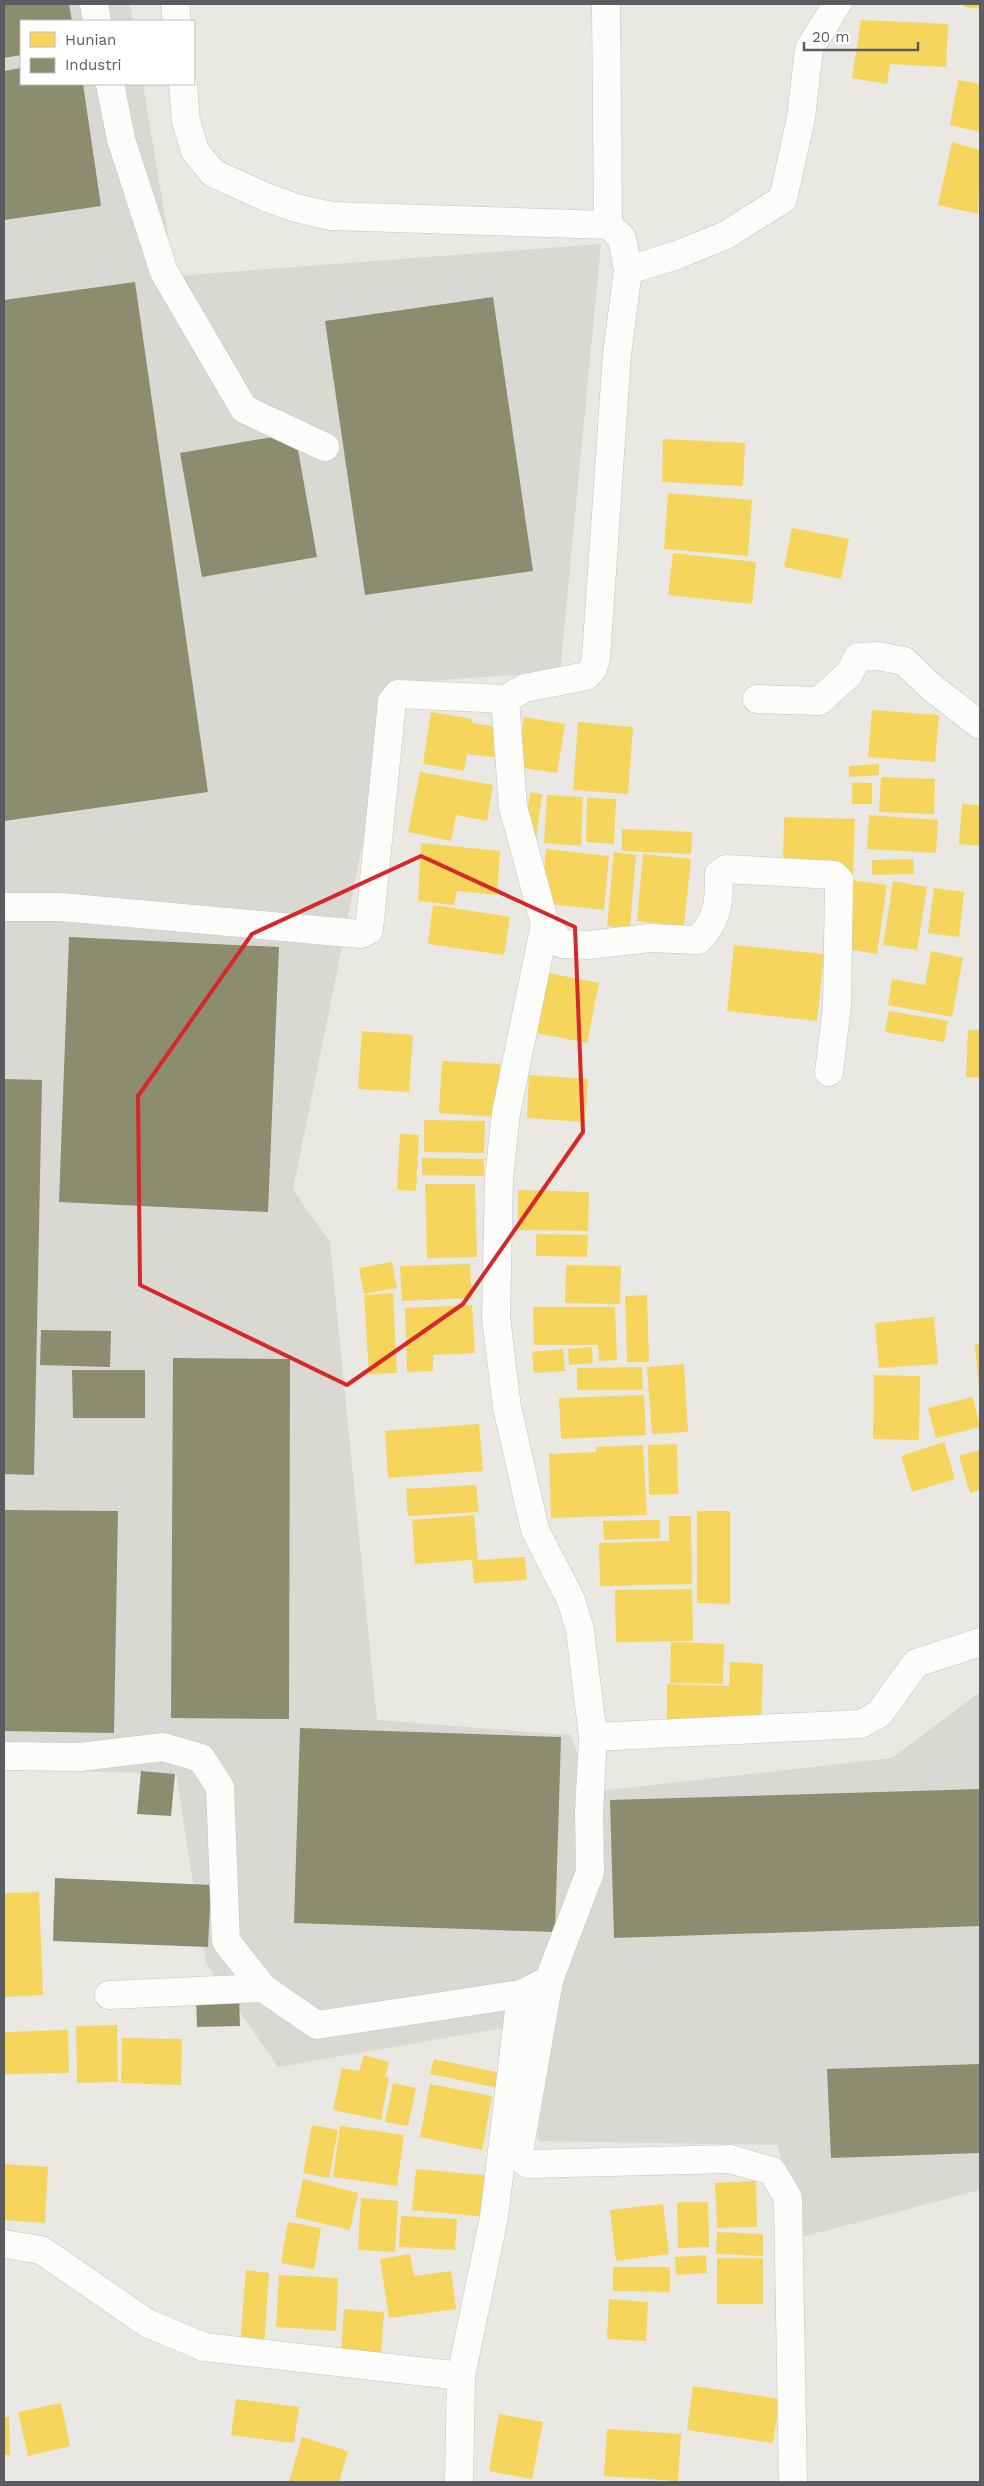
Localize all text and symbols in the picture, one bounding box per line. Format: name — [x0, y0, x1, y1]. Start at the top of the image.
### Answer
legend — [20, 20, 195, 85]
scale bar — [804, 20, 918, 52]
text: 20 m — [812, 28, 850, 46]
text: Hunian — [65, 31, 116, 49]
text: Industri — [65, 56, 122, 74]

